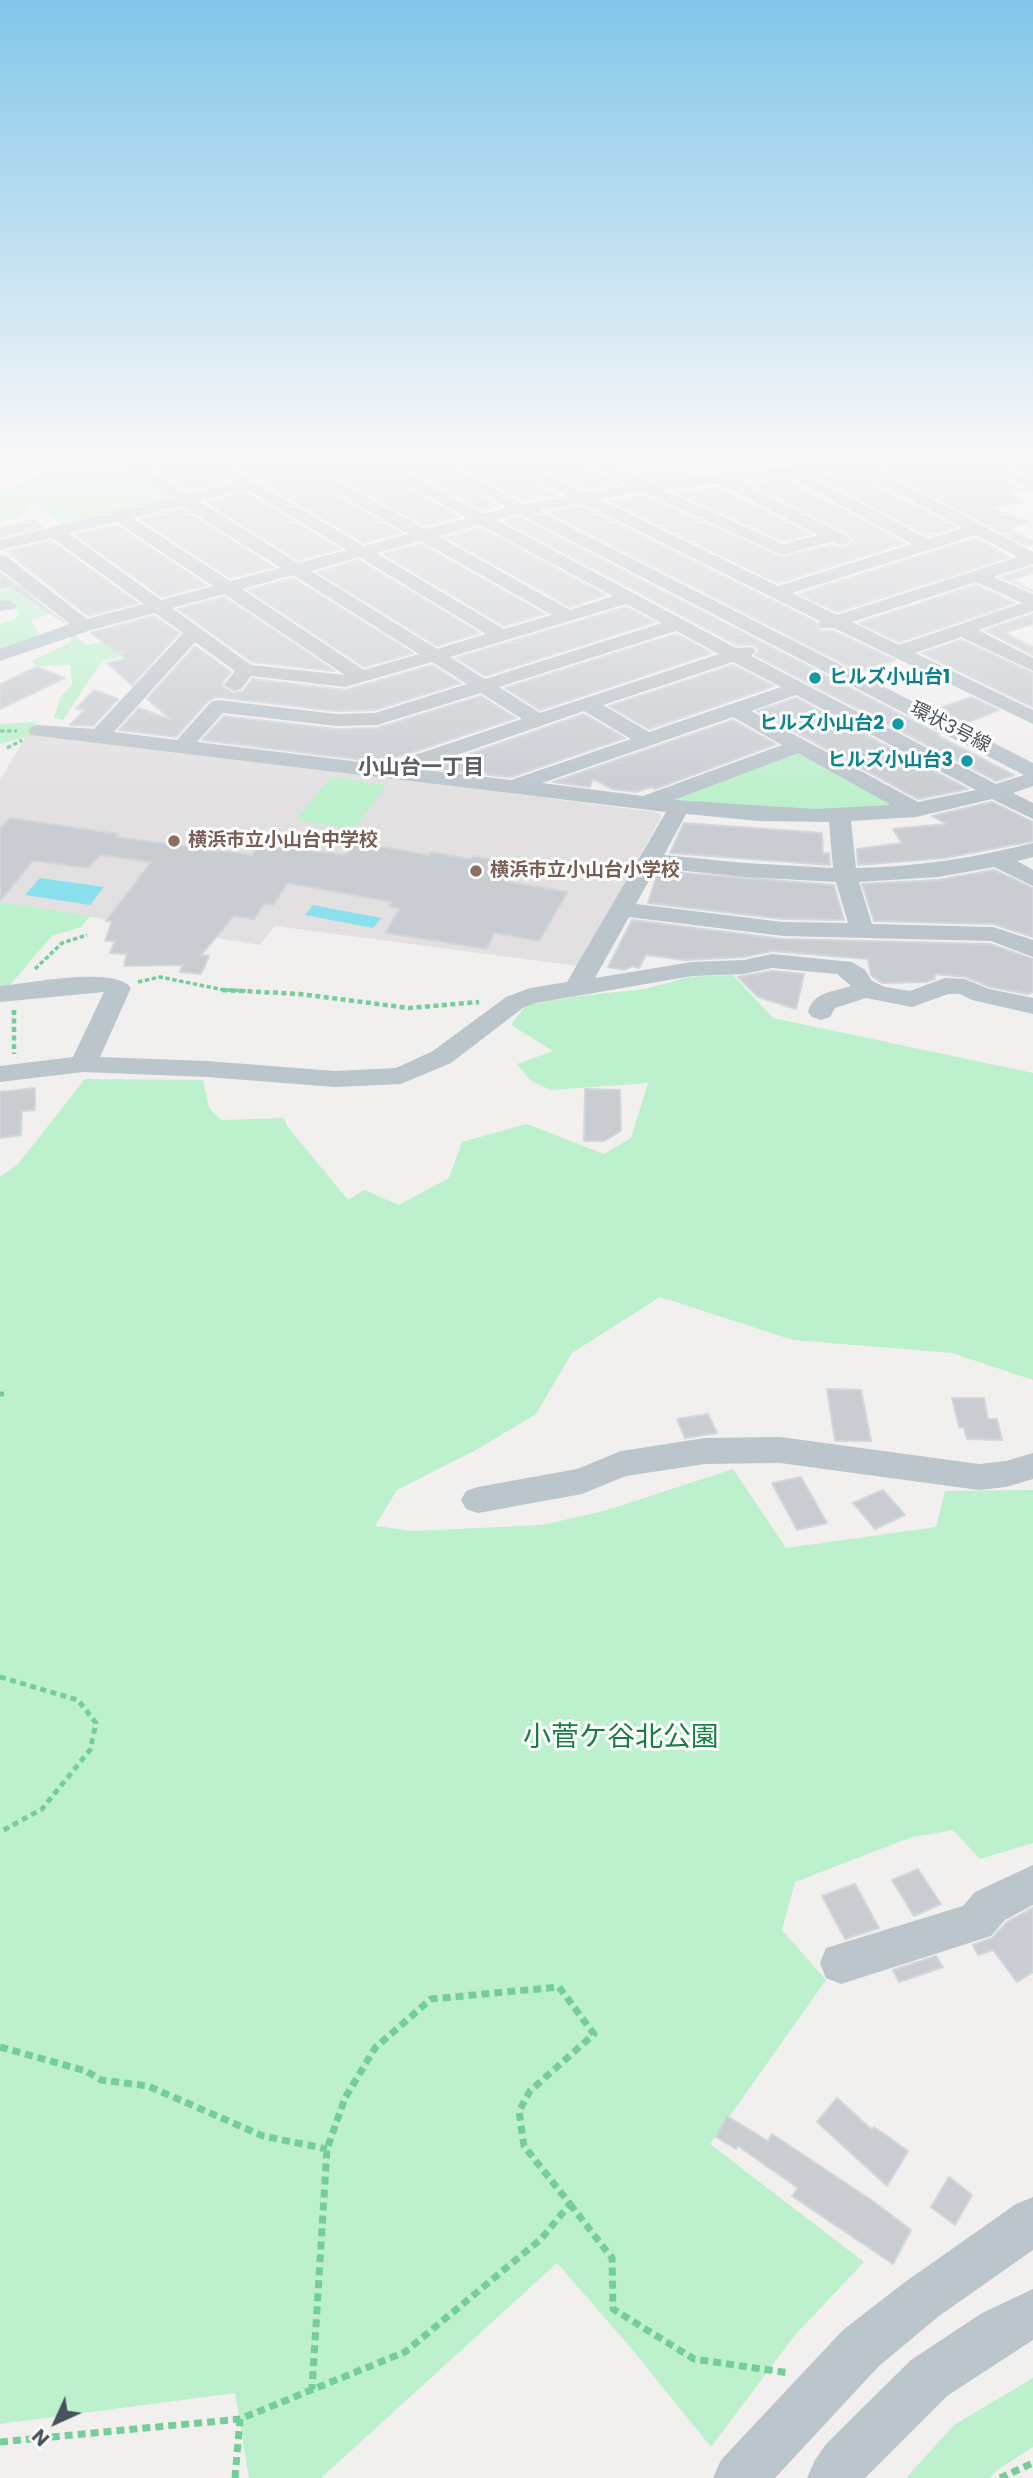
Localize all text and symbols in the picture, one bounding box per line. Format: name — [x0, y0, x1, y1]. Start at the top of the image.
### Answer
place label: ヒルズ小山台1 — [829, 667, 950, 689]
marker: ヒルズ小山台1 — [807, 670, 823, 686]
street label: 環状3号線 — [906, 698, 994, 758]
place label: ヒルズ小山台2 — [759, 713, 884, 735]
marker: ヒルズ小山台2 — [890, 716, 906, 732]
place label: ヒルズ小山台3 — [828, 750, 953, 772]
marker: ヒルズ小山台3 — [959, 753, 975, 769]
district label: 小山台一丁目 — [358, 756, 484, 782]
place label: 横浜市立小山台中学校 — [188, 830, 378, 852]
marker: 横浜市立小山台中学校 — [166, 833, 182, 849]
place label: 横浜市立小山台小学校 — [490, 860, 680, 882]
marker: 横浜市立小山台小学校 — [468, 863, 484, 879]
park label: 小菅ケ谷北公園 — [523, 1722, 719, 1756]
north arrow — [21, 2387, 91, 2457]
text: N — [26, 2423, 55, 2452]

